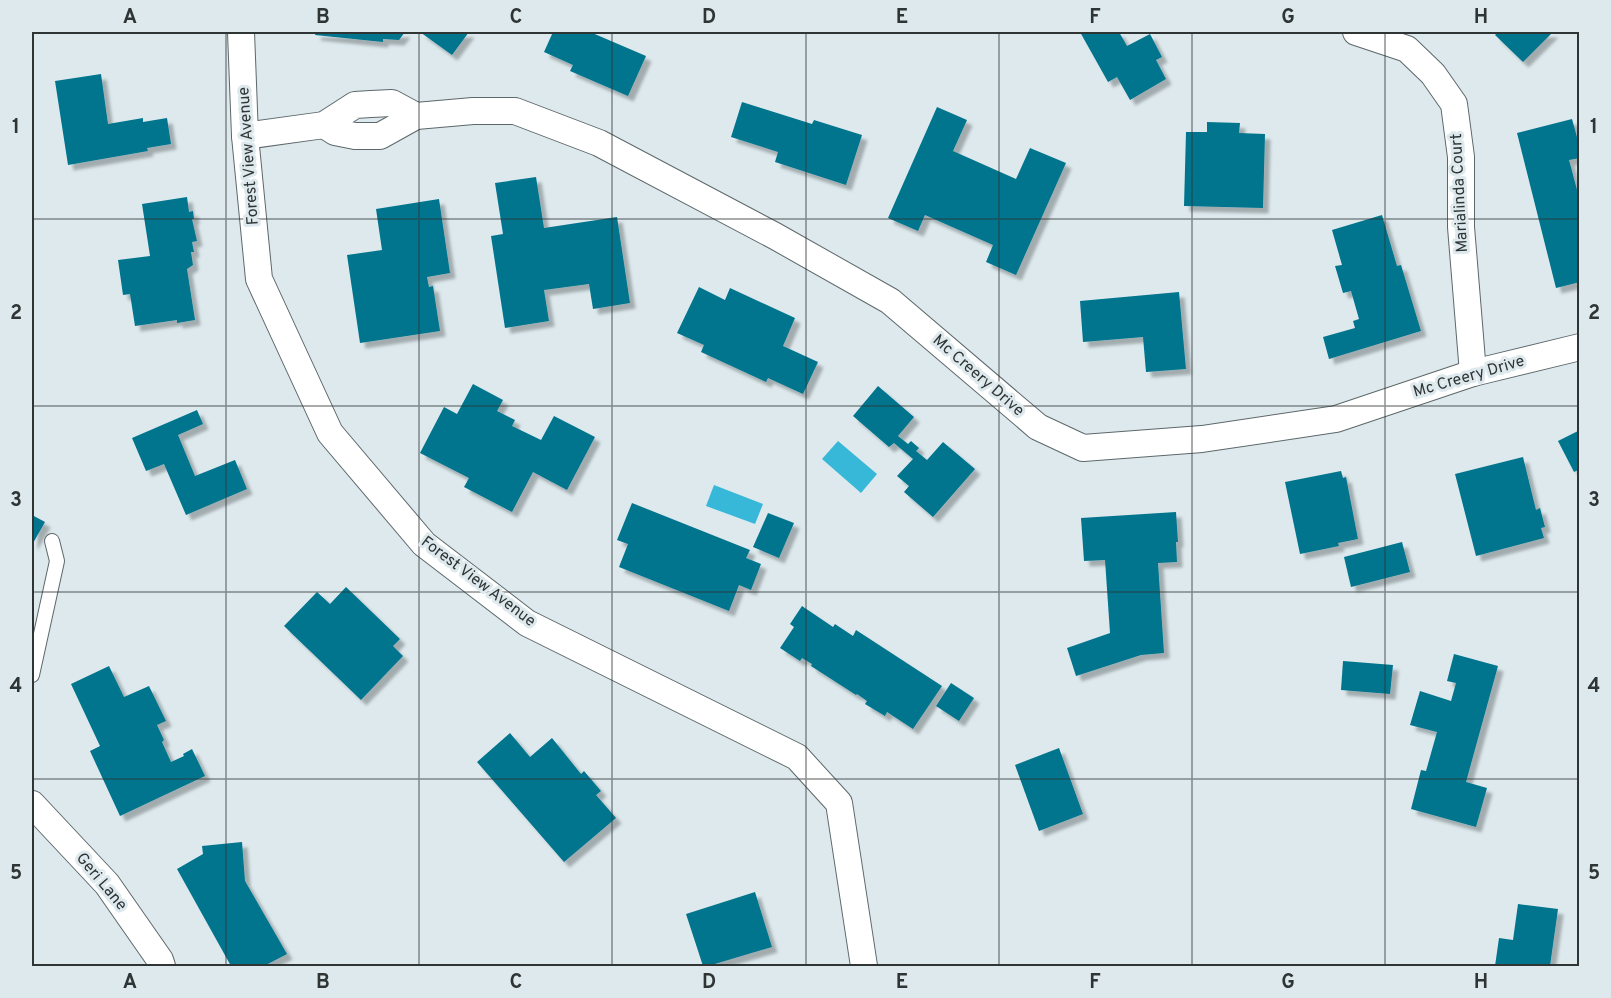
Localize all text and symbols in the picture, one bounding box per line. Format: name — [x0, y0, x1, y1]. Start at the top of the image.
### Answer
text: A — [123, 5, 137, 31]
text: B — [316, 5, 330, 31]
text: C — [510, 5, 522, 31]
text: D — [702, 5, 716, 31]
text: E — [896, 5, 908, 31]
text: F — [1089, 5, 1101, 31]
text: G — [1281, 5, 1295, 31]
text: H — [1474, 5, 1488, 31]
street label: Forest View Avenue — [234, 86, 264, 226]
text: 1 — [12, 115, 20, 141]
text: 1 — [1590, 115, 1598, 141]
street label: Marialinda Court — [1447, 133, 1473, 253]
text: 2 — [10, 301, 22, 327]
text: 2 — [1588, 301, 1600, 327]
street label: Mc Creery Drive — [928, 331, 1028, 421]
street label: Mc Creery Drive — [1411, 352, 1527, 402]
text: 3 — [10, 488, 22, 514]
text: 3 — [1588, 488, 1600, 514]
street label: Forest View Avenue — [417, 532, 539, 632]
text: 4 — [10, 674, 22, 700]
text: 4 — [1588, 674, 1600, 700]
street label: Geri Lane — [71, 849, 131, 915]
text: 5 — [10, 861, 22, 887]
text: 5 — [1588, 861, 1600, 887]
text: A — [123, 970, 137, 996]
text: B — [316, 970, 330, 996]
text: C — [510, 970, 522, 996]
text: D — [702, 970, 716, 996]
text: E — [896, 970, 908, 996]
text: F — [1089, 970, 1101, 996]
text: G — [1281, 970, 1295, 996]
text: H — [1474, 970, 1488, 996]

